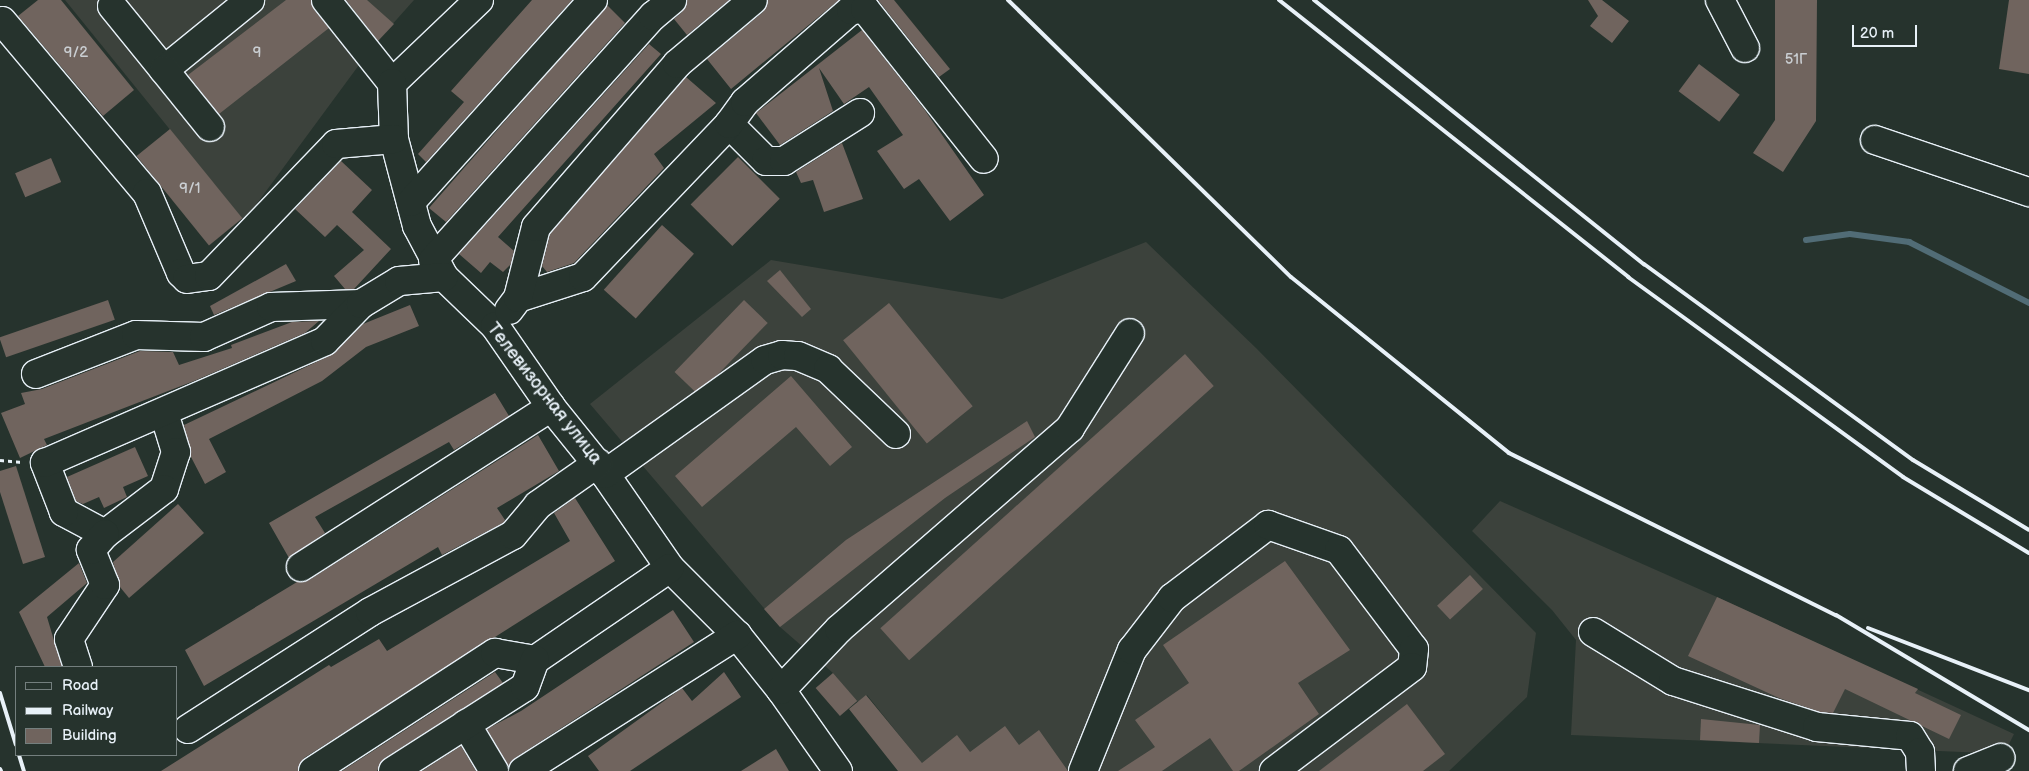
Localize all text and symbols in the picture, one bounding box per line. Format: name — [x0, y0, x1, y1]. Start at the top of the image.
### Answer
scale bar — [1854, 15, 1919, 47]
text: 20 m — [1860, 24, 1894, 43]
house number: 9/2 — [64, 44, 88, 62]
house number: 9 — [253, 44, 261, 62]
house number: 51Г — [1785, 51, 1807, 69]
house number: 9/1 — [179, 180, 201, 198]
street label: Телевизорная улица — [482, 319, 606, 469]
legend — [15, 666, 178, 756]
text: Road — [62, 676, 98, 695]
text: Railway — [62, 701, 113, 720]
text: Building — [62, 726, 117, 745]

